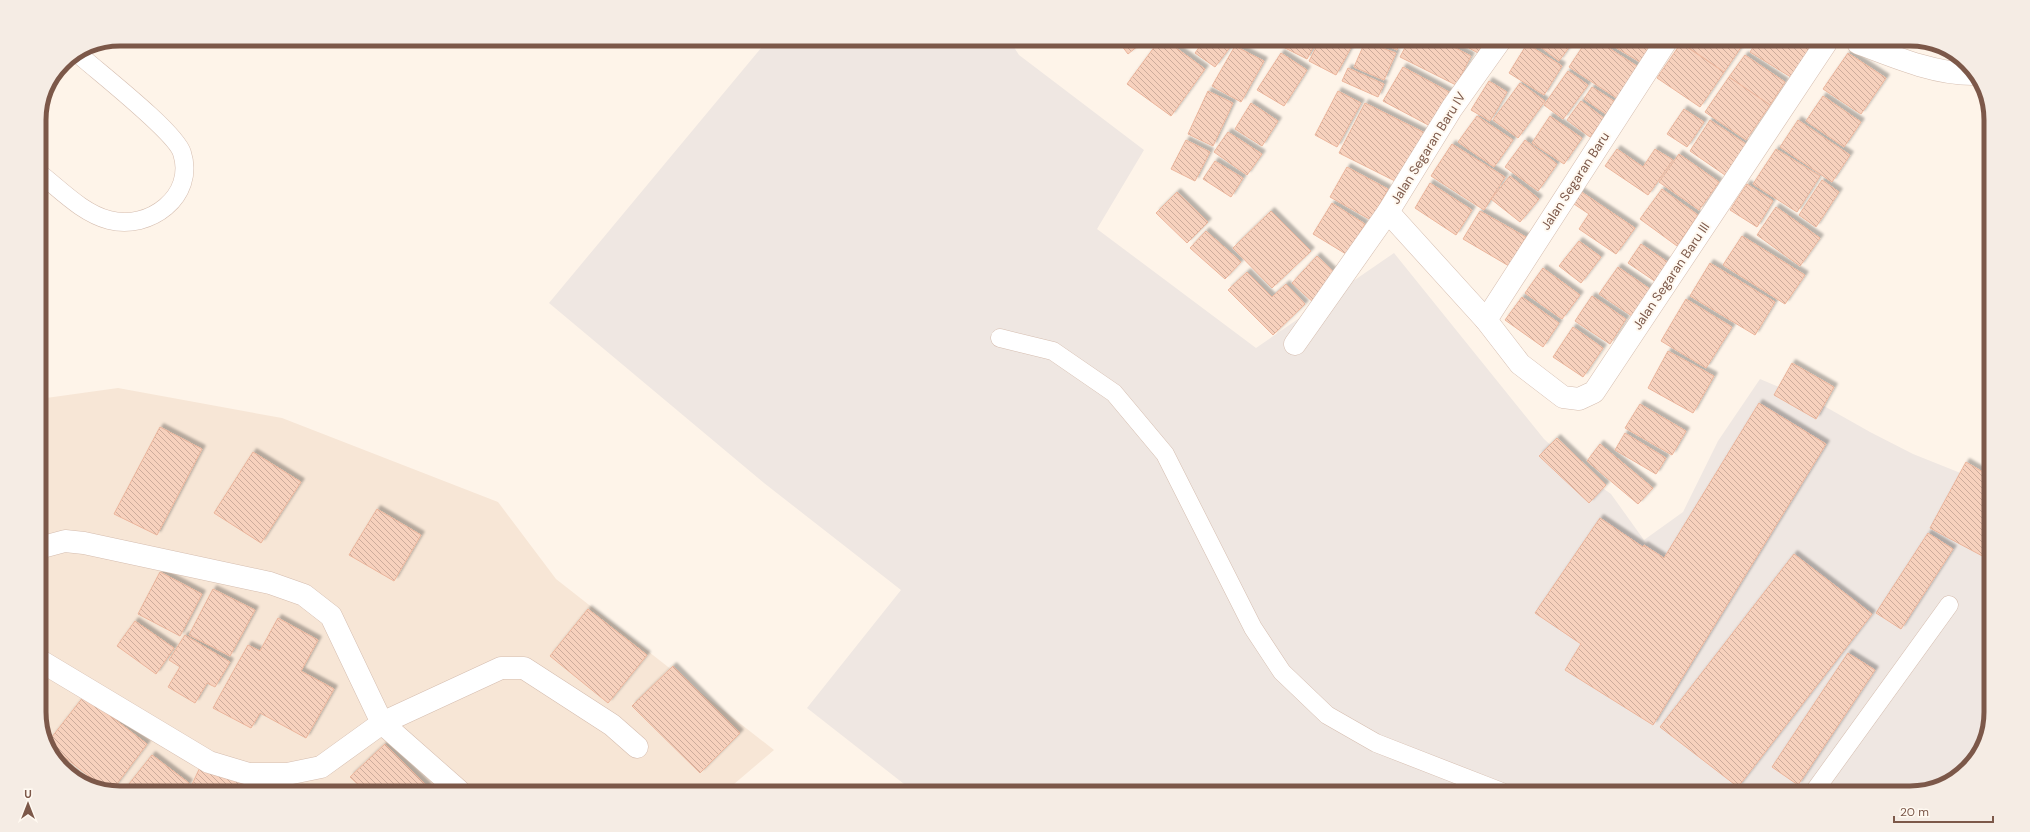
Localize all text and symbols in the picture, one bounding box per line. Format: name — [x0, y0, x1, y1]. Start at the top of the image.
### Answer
street label: Jalan Segaran Baru IV — [1387, 89, 1470, 207]
street label: Jalan Segaran Baru — [1537, 129, 1613, 233]
street label: Jalan Segaran Baru III — [1629, 219, 1713, 333]
north arrow — [8, 784, 48, 824]
text: U — [24, 787, 32, 801]
scale bar — [1894, 798, 1993, 824]
text: 20 m — [1900, 804, 1929, 820]

